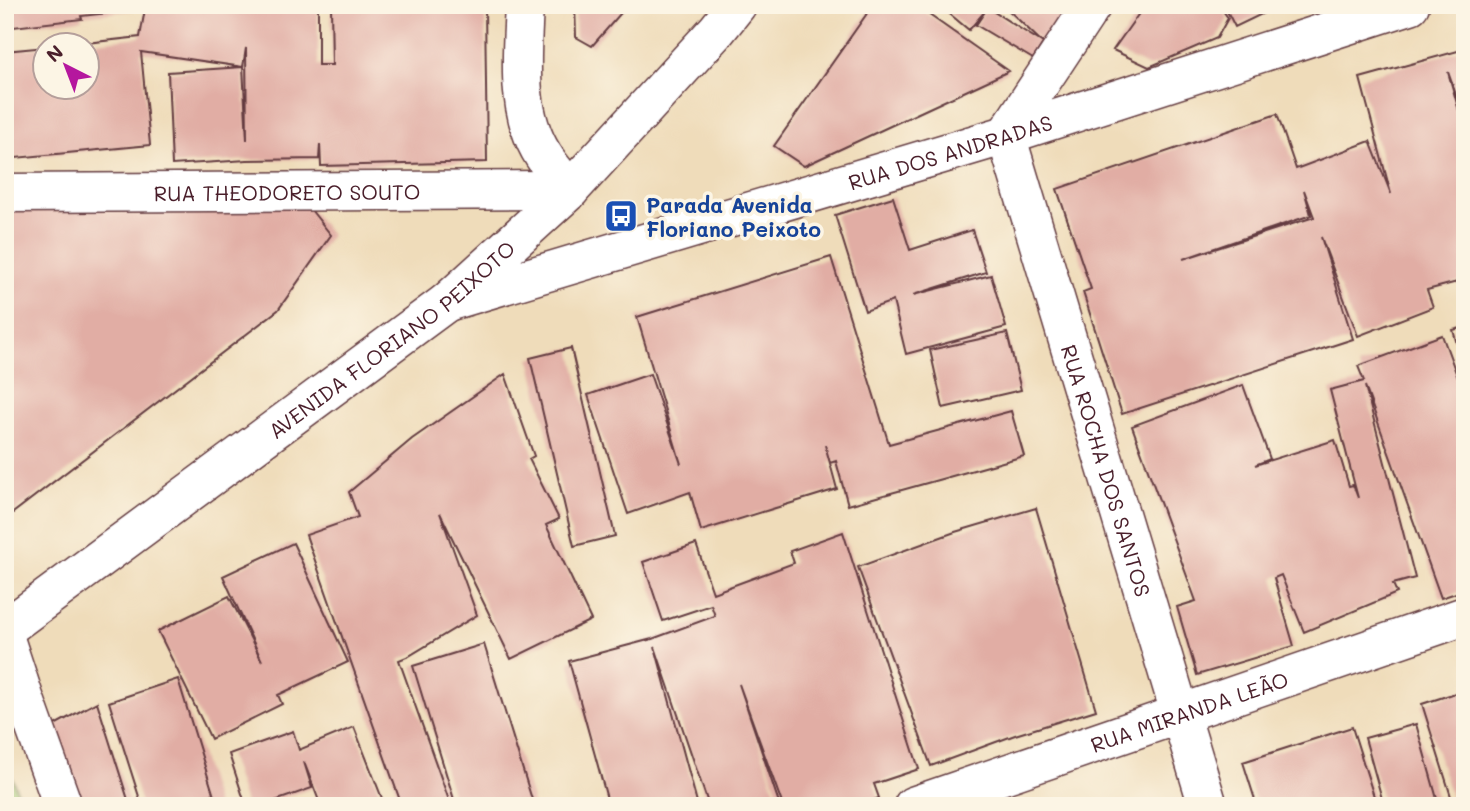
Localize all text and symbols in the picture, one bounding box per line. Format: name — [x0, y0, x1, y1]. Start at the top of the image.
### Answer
north arrow — [32, 32, 102, 102]
text: N — [41, 39, 68, 67]
street label: RUA DOS ANDRADAS — [845, 108, 1055, 195]
street label: RUA THEODORETO SOUTO — [154, 177, 420, 206]
place label: Parada Avenida Floriano Peixoto — [646, 191, 821, 242]
bus stop icon: Parada Avenida Floriano Peixoto — [602, 197, 640, 235]
street label: AVENIDA FLORIANO PEIXOTO — [262, 234, 520, 444]
street label: RUA ROCHA DOS SANTOS — [1056, 341, 1158, 600]
street label: RUA MIRANDA LEÃO — [1087, 664, 1291, 757]

